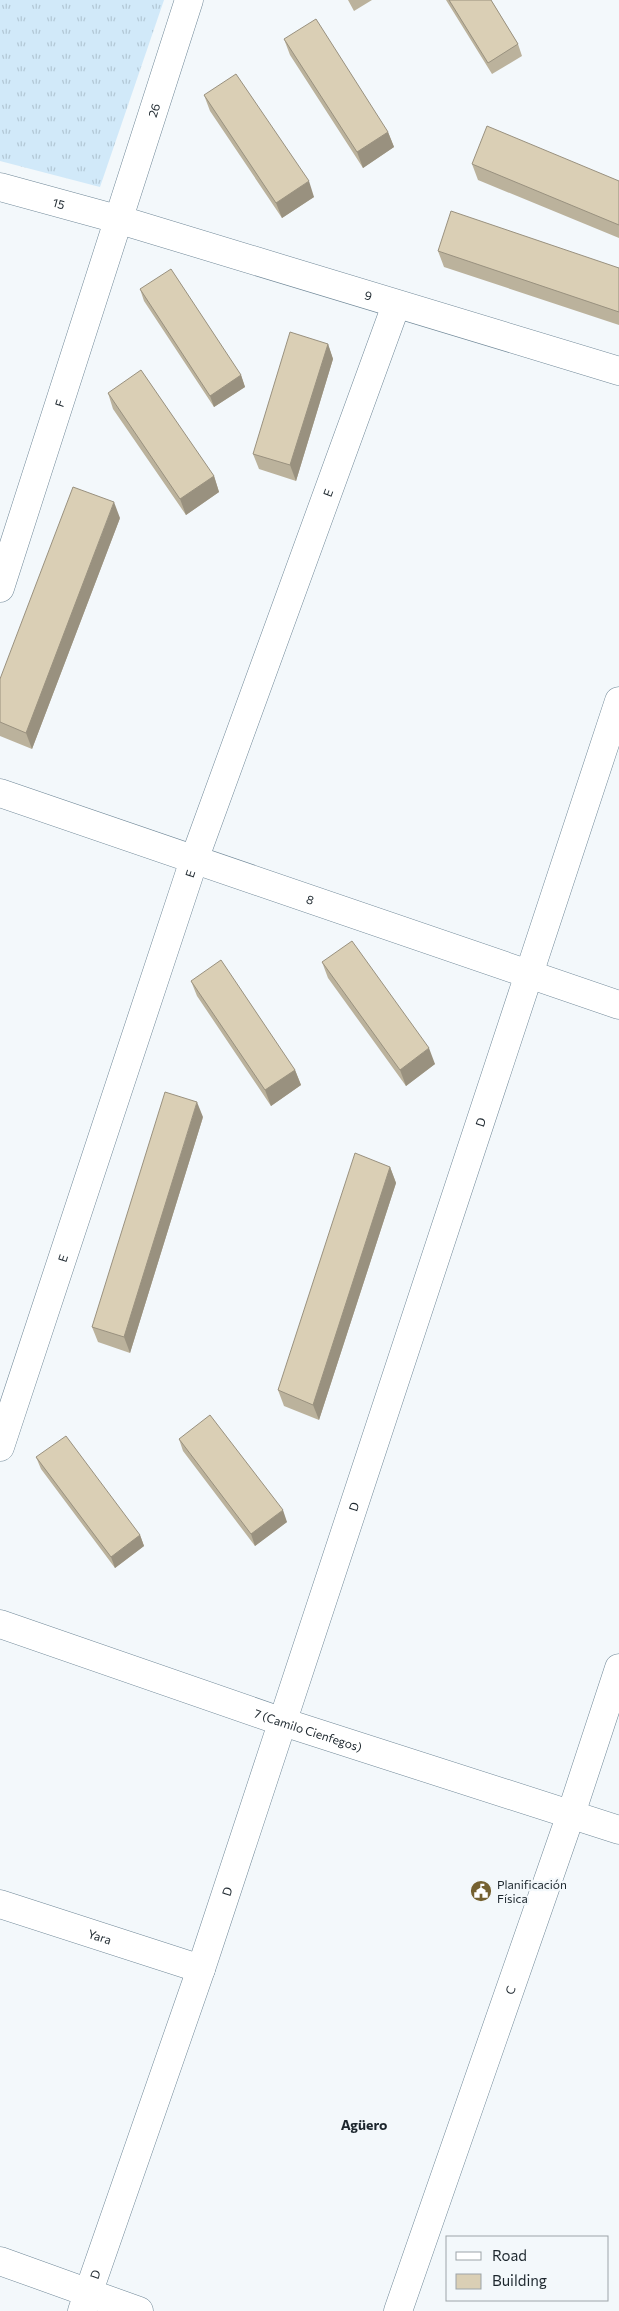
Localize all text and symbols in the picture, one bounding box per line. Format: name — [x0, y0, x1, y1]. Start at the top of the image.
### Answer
street label: 26 — [145, 101, 162, 119]
street label: 15 — [51, 195, 67, 211]
street label: 9 — [363, 287, 374, 303]
street label: F — [52, 398, 67, 409]
street label: E — [320, 487, 335, 499]
street label: E — [182, 868, 197, 879]
street label: 8 — [305, 891, 316, 907]
street label: D — [472, 1115, 488, 1128]
street label: E — [55, 1252, 70, 1264]
street label: D — [345, 1500, 362, 1513]
street label: 7 (Camilo Cienfegos) — [253, 1706, 364, 1754]
place label: Planificación Física — [497, 1877, 567, 1905]
public building icon: Planificación Física — [469, 1879, 493, 1903]
street label: D — [219, 1885, 235, 1898]
street label: Yara — [86, 1926, 113, 1947]
street label: C — [502, 1984, 518, 1996]
district label: Agüero — [341, 2116, 387, 2133]
legend — [446, 2236, 609, 2301]
text: Road — [492, 2246, 527, 2264]
street label: D — [87, 2268, 103, 2281]
text: Building — [492, 2271, 547, 2289]

